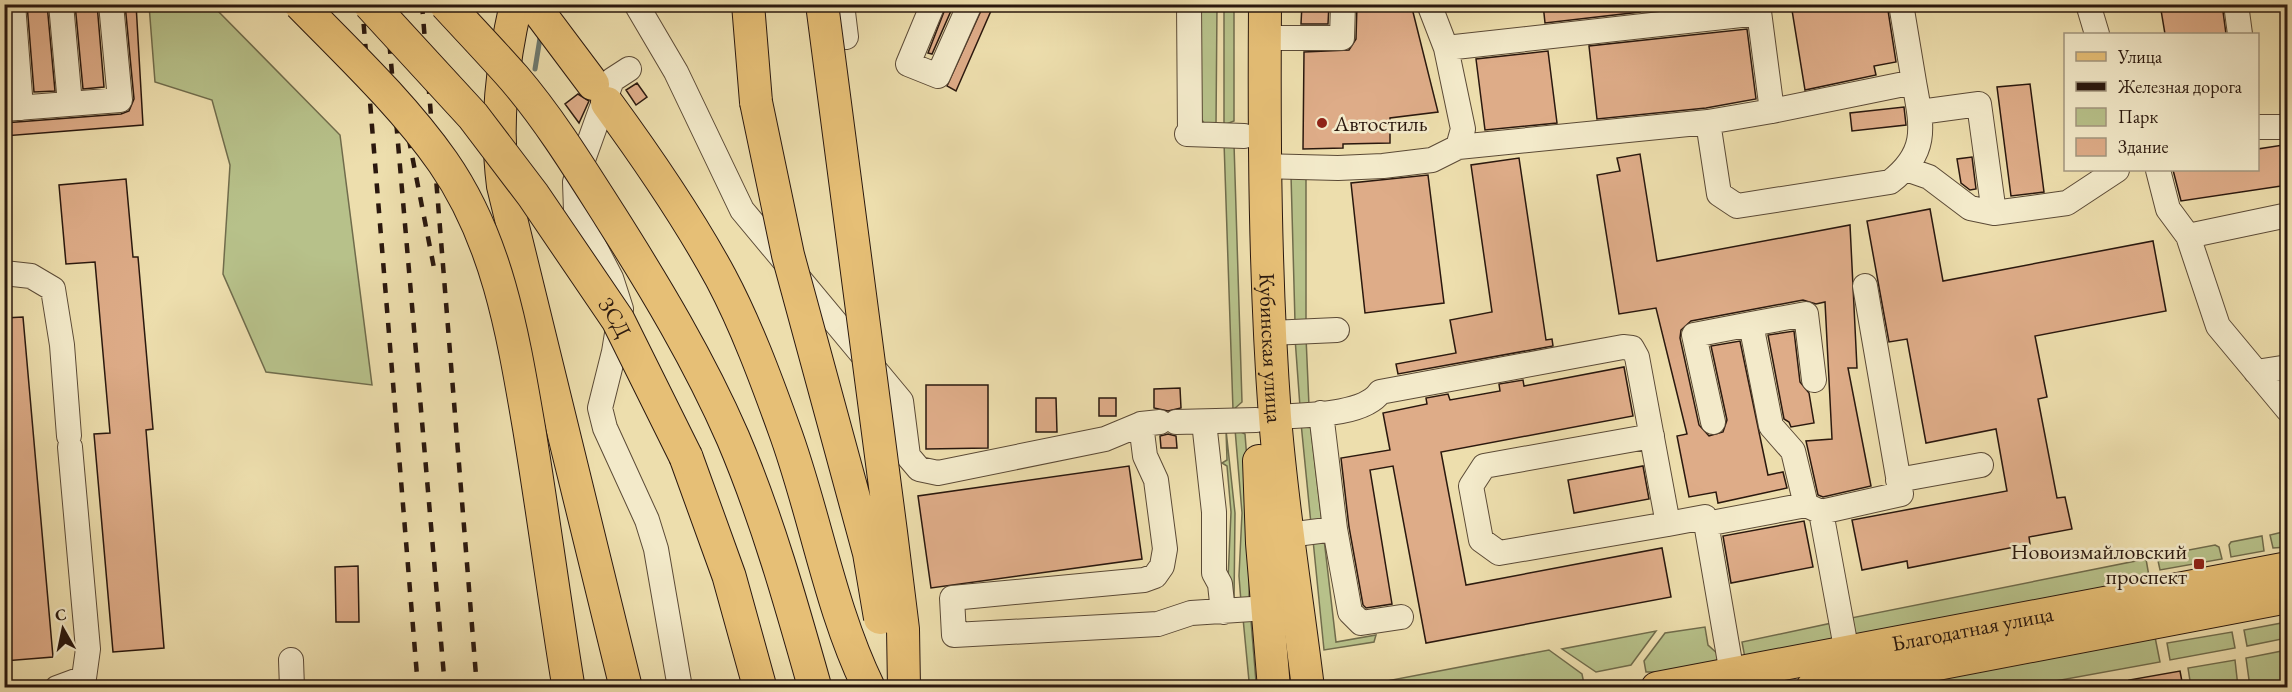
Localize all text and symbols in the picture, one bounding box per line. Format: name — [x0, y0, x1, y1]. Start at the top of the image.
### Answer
legend — [2064, 33, 2259, 171]
text: Улица — [2117, 45, 2163, 68]
text: Железная дорога — [2117, 75, 2243, 98]
text: Парк — [2118, 105, 2158, 128]
place label: Автостиль — [1333, 109, 1428, 138]
marker: Автостиль — [1315, 116, 1329, 130]
text: Здание — [2118, 135, 2168, 158]
street label: Кубинская улица — [1253, 272, 1290, 424]
street label: ЗСД — [592, 291, 639, 342]
place label: Новоизмайловский проспект — [2011, 537, 2187, 591]
marker: Новоизмайловский проспект — [2192, 557, 2206, 571]
street label: Благодатная улица — [1889, 598, 2056, 658]
north arrow — [33, 599, 93, 659]
text: С — [53, 603, 68, 626]

